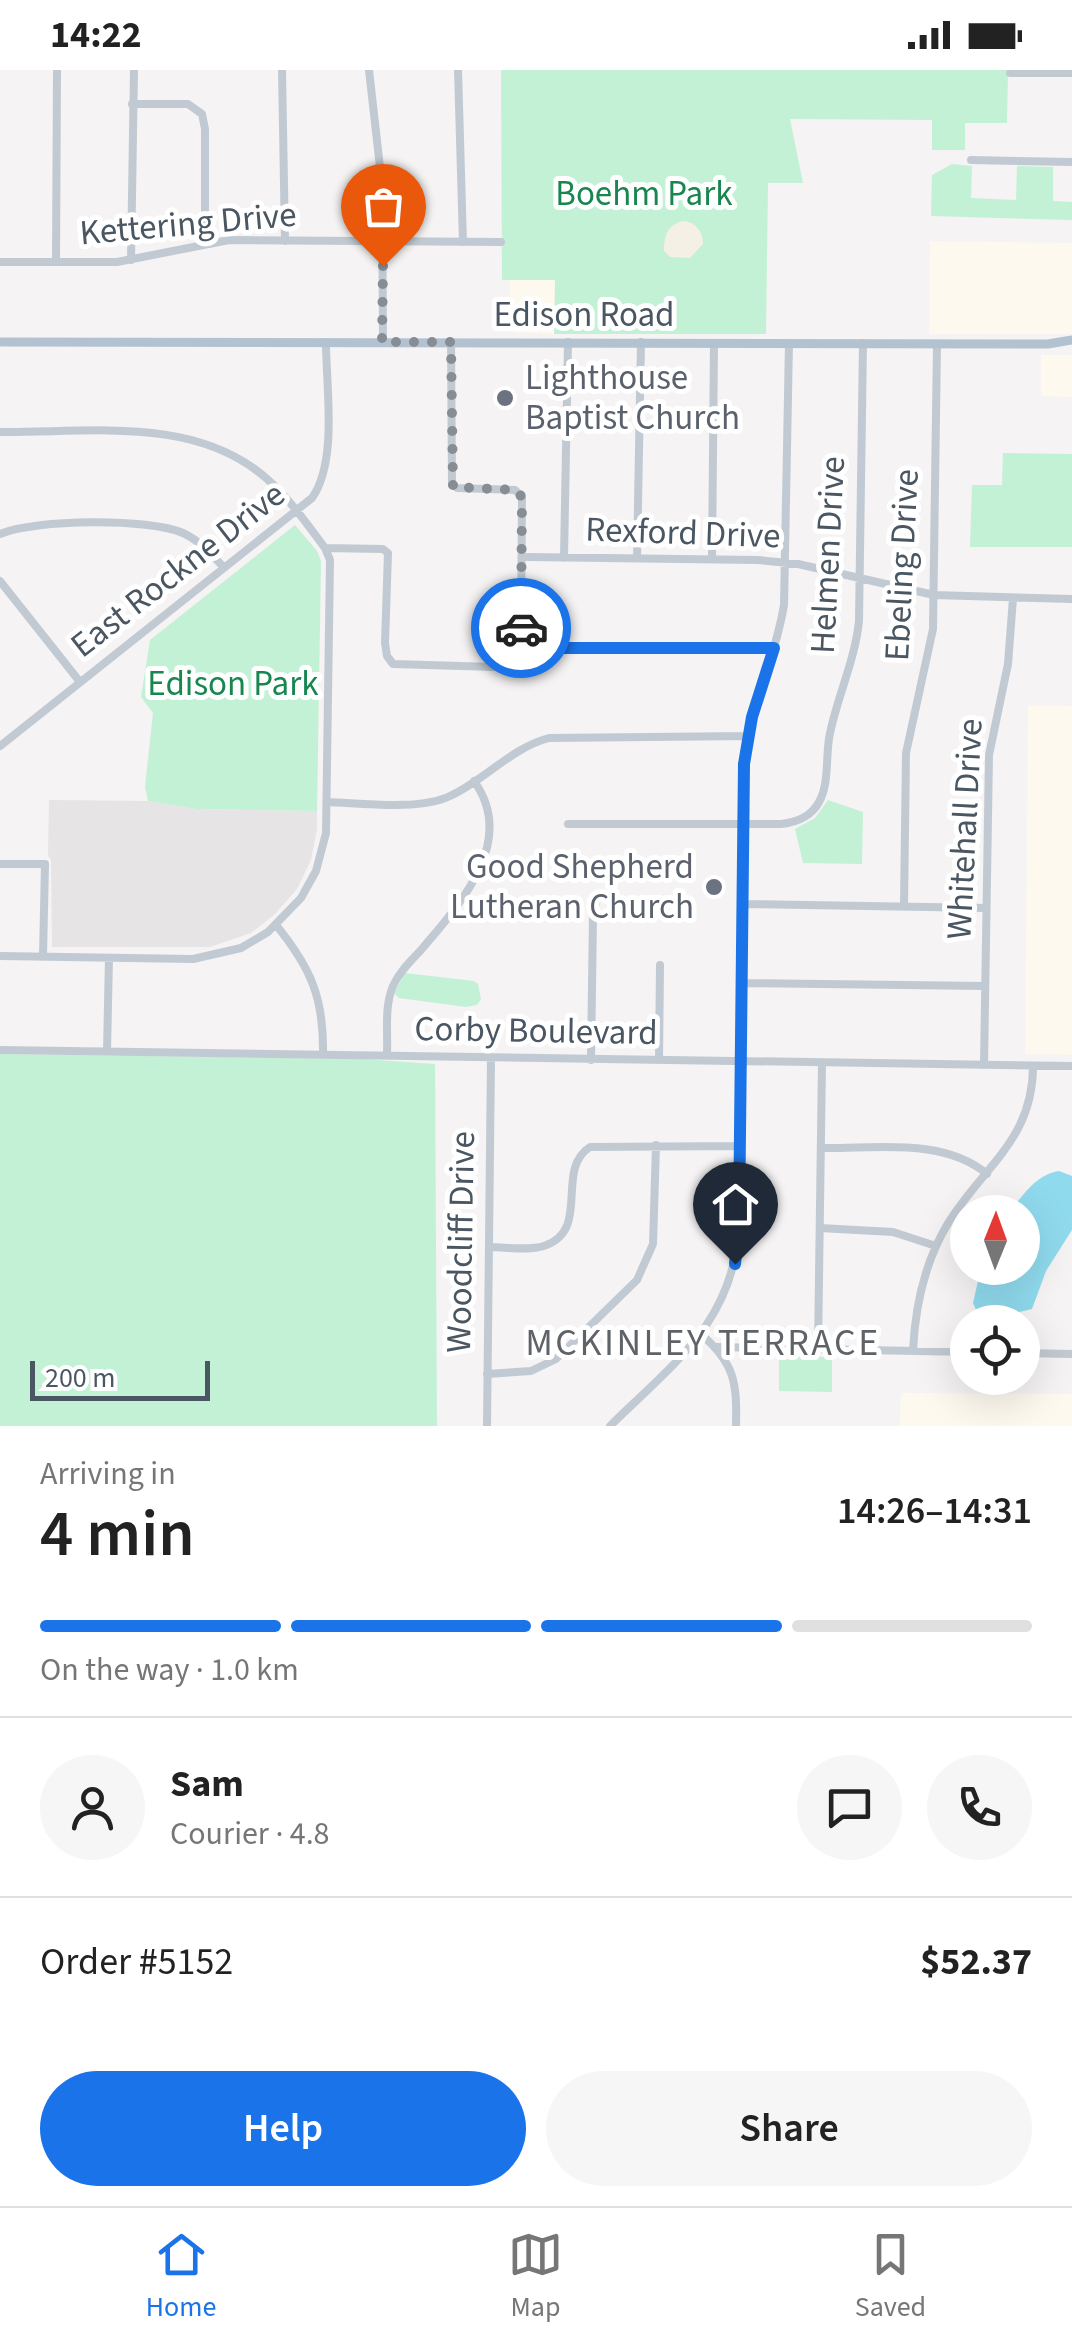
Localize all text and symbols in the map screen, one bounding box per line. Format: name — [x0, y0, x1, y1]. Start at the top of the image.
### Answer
text: 14:22 — [50, 8, 142, 62]
pin — [341, 164, 426, 267]
park label: Boehm Park — [555, 169, 733, 219]
icon: bag — [356, 179, 411, 234]
street label: Kettering Drive — [78, 190, 298, 258]
street label: Edison Road — [493, 290, 675, 340]
place label: Lighthouse Baptist Church — [525, 353, 740, 443]
marker: Lighthouse Baptist Church — [494, 387, 516, 409]
street label: Helmen Drive — [798, 455, 858, 655]
street label: Ebeling Drive — [872, 468, 932, 662]
street label: East Rockne Drive — [60, 470, 296, 670]
street label: Rexford Drive — [585, 505, 781, 561]
courier — [471, 578, 571, 678]
icon: car — [494, 601, 549, 656]
park label: Edison Park — [147, 659, 319, 709]
street label: Whitehall Drive — [934, 717, 996, 941]
place label: Good Shepherd Lutheran Church — [450, 842, 694, 932]
marker: Good Shepherd Lutheran Church — [703, 876, 725, 898]
street label: Corby Boulevard — [414, 1004, 658, 1058]
street label: Woodcliff Drive — [434, 1131, 488, 1353]
pin — [693, 1162, 778, 1265]
icon: home — [708, 1177, 763, 1232]
north arrow — [950, 1195, 1040, 1285]
map controls — [950, 1195, 1040, 1395]
button: locate — [950, 1305, 1040, 1395]
district label: MCKINLEY TERRACE — [525, 1316, 881, 1370]
scale bar — [30, 1356, 210, 1400]
text: 200 m — [45, 1358, 116, 1398]
text: Arriving in — [40, 1451, 176, 1497]
text: 14:26–14:31 — [837, 1484, 1032, 1538]
text: 4 min — [40, 1488, 195, 1581]
text: On the way · 1.0 km — [40, 1647, 299, 1693]
button: person — [40, 1755, 145, 1860]
button: chat — [797, 1755, 902, 1860]
button: phone — [927, 1755, 1032, 1860]
text: Sam — [170, 1757, 244, 1811]
text: Courier · 4.8 — [170, 1811, 330, 1857]
text: Order #5152 — [40, 1935, 233, 1989]
text: $52.37 — [920, 1935, 1032, 1989]
button: Help — [40, 2071, 526, 2186]
button: Share — [546, 2071, 1032, 2186]
tab: Home — [146, 2227, 216, 2327]
tab: Map — [508, 2227, 563, 2327]
tab: Saved — [855, 2227, 926, 2327]

